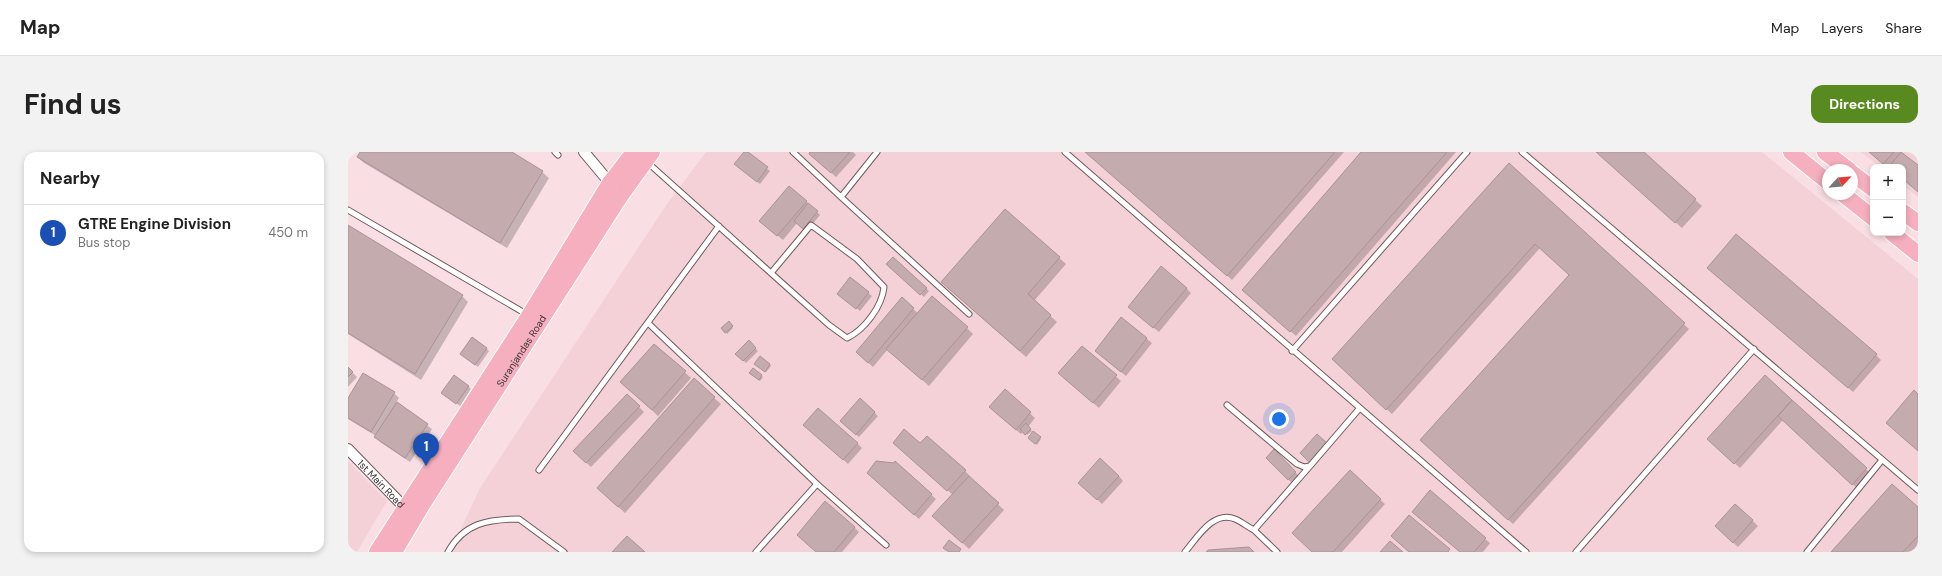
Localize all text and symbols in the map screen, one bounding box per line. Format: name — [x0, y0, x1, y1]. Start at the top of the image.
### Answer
text: Map — [20, 15, 60, 40]
text: Map — [1771, 19, 1799, 37]
text: Layers — [1821, 19, 1863, 37]
text: Share — [1885, 19, 1922, 37]
button: Directions — [1811, 85, 1918, 123]
text: Find us — [24, 86, 122, 123]
north arrow — [1822, 164, 1858, 200]
map controls — [1870, 164, 1906, 236]
button: + — [1870, 164, 1906, 200]
text: Nearby — [40, 167, 100, 189]
button: − — [1870, 200, 1906, 236]
text: GTRE Engine Division — [78, 214, 231, 234]
text: 1 — [51, 224, 55, 241]
text: 450 m — [268, 224, 308, 241]
text: Bus stop — [78, 234, 130, 251]
street label: Suranjandas Road — [494, 313, 549, 389]
your location — [1269, 409, 1289, 429]
pin: 1 — [413, 433, 439, 466]
street label: 1st Main Road — [355, 457, 407, 511]

